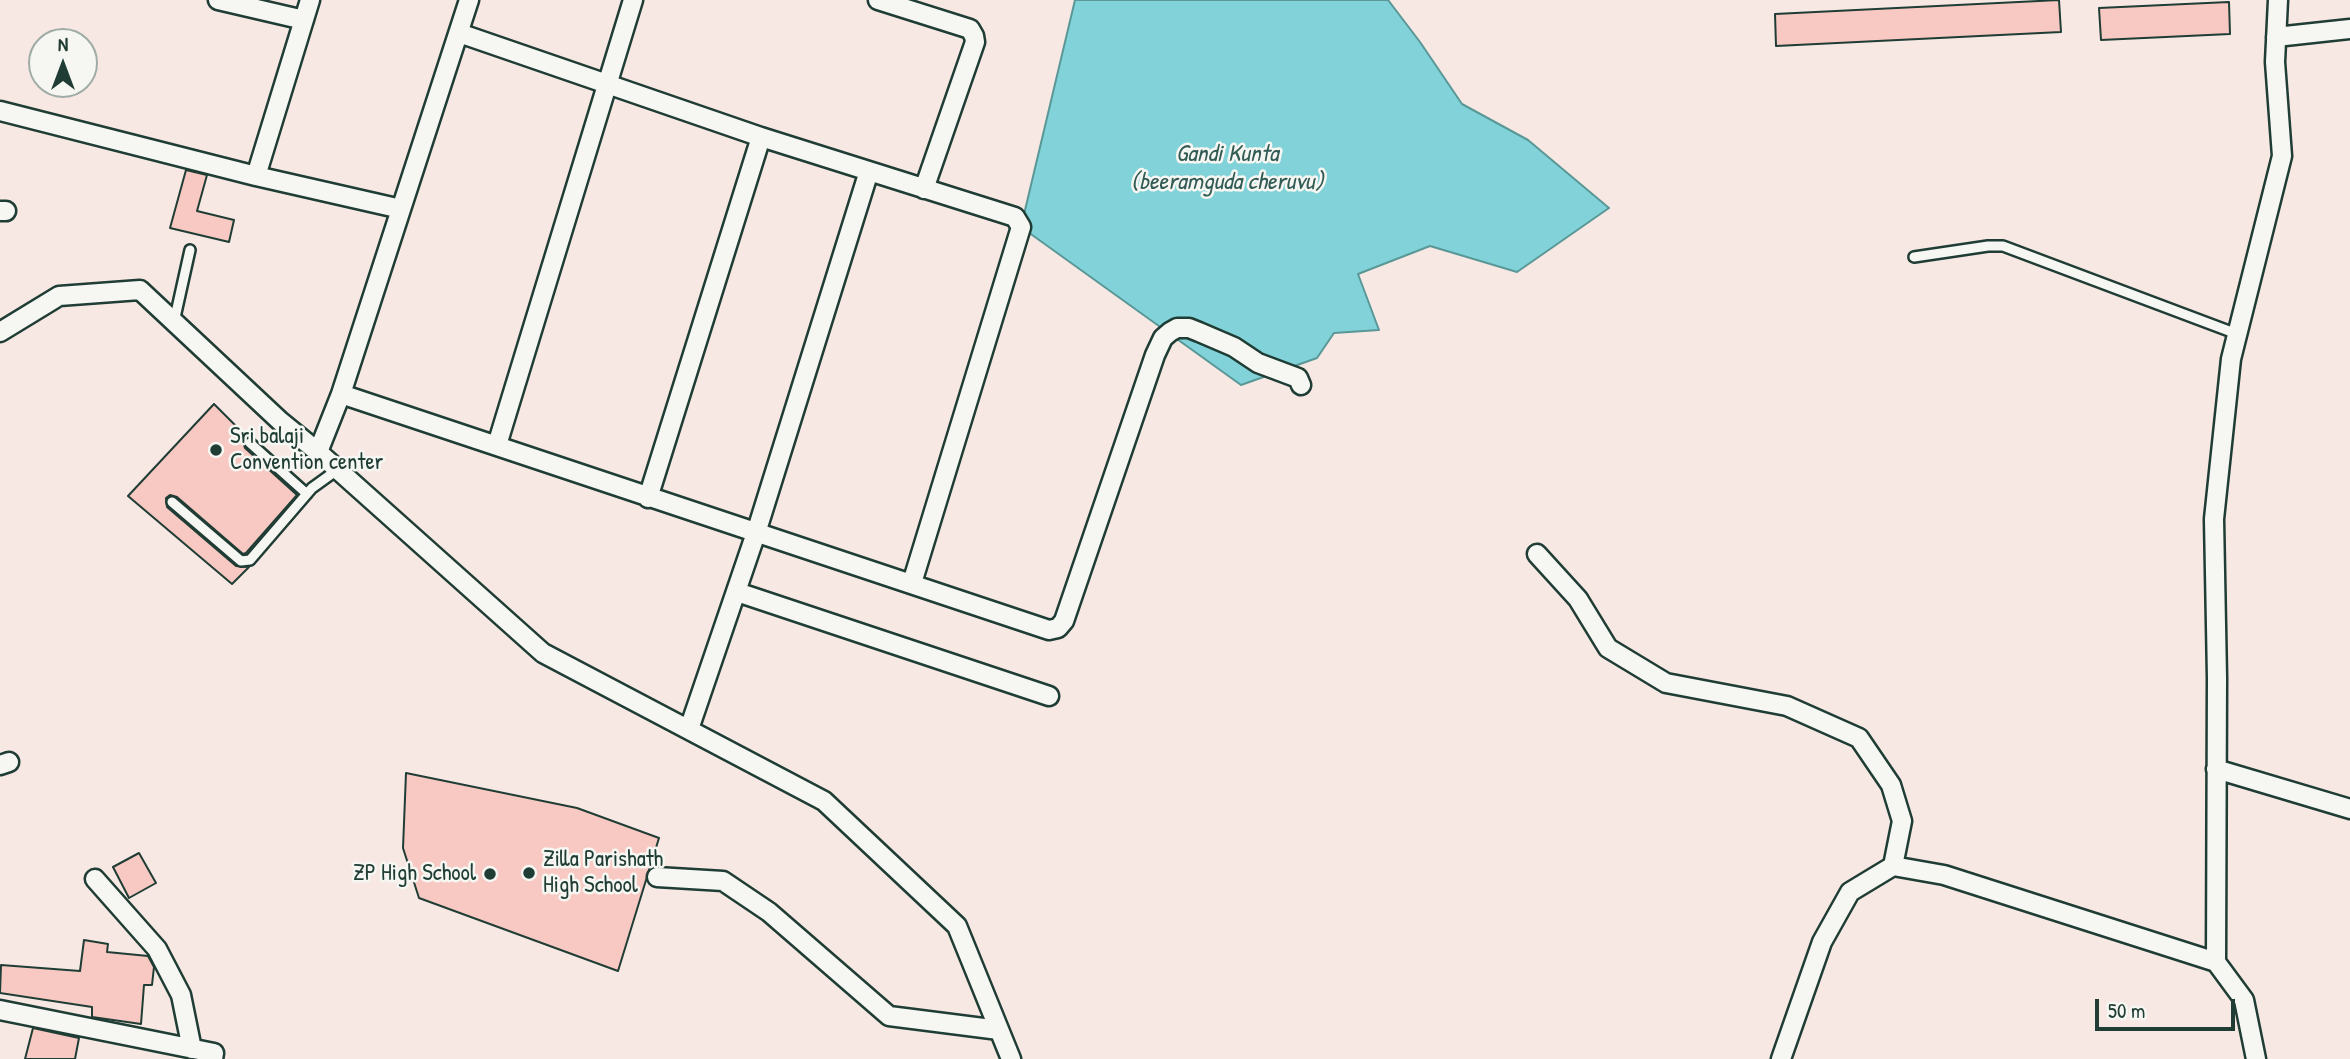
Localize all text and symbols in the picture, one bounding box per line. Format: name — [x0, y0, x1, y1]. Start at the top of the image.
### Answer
north arrow — [28, 28, 98, 98]
text: N — [58, 31, 68, 57]
water label: Gandi Kunta (beeramguda cheruvu) — [1131, 141, 1323, 197]
place label: Sri balaji Convention center — [230, 423, 383, 477]
marker: Sri balaji Convention center — [208, 442, 224, 458]
place label: Zilla Parishath High School — [543, 846, 663, 900]
place label: ZP High School — [353, 860, 476, 888]
marker: Zilla Parishath High School — [521, 865, 537, 881]
marker: ZP High School — [482, 866, 498, 882]
scale bar — [2098, 986, 2238, 1030]
text: 50 m — [2108, 996, 2145, 1025]

